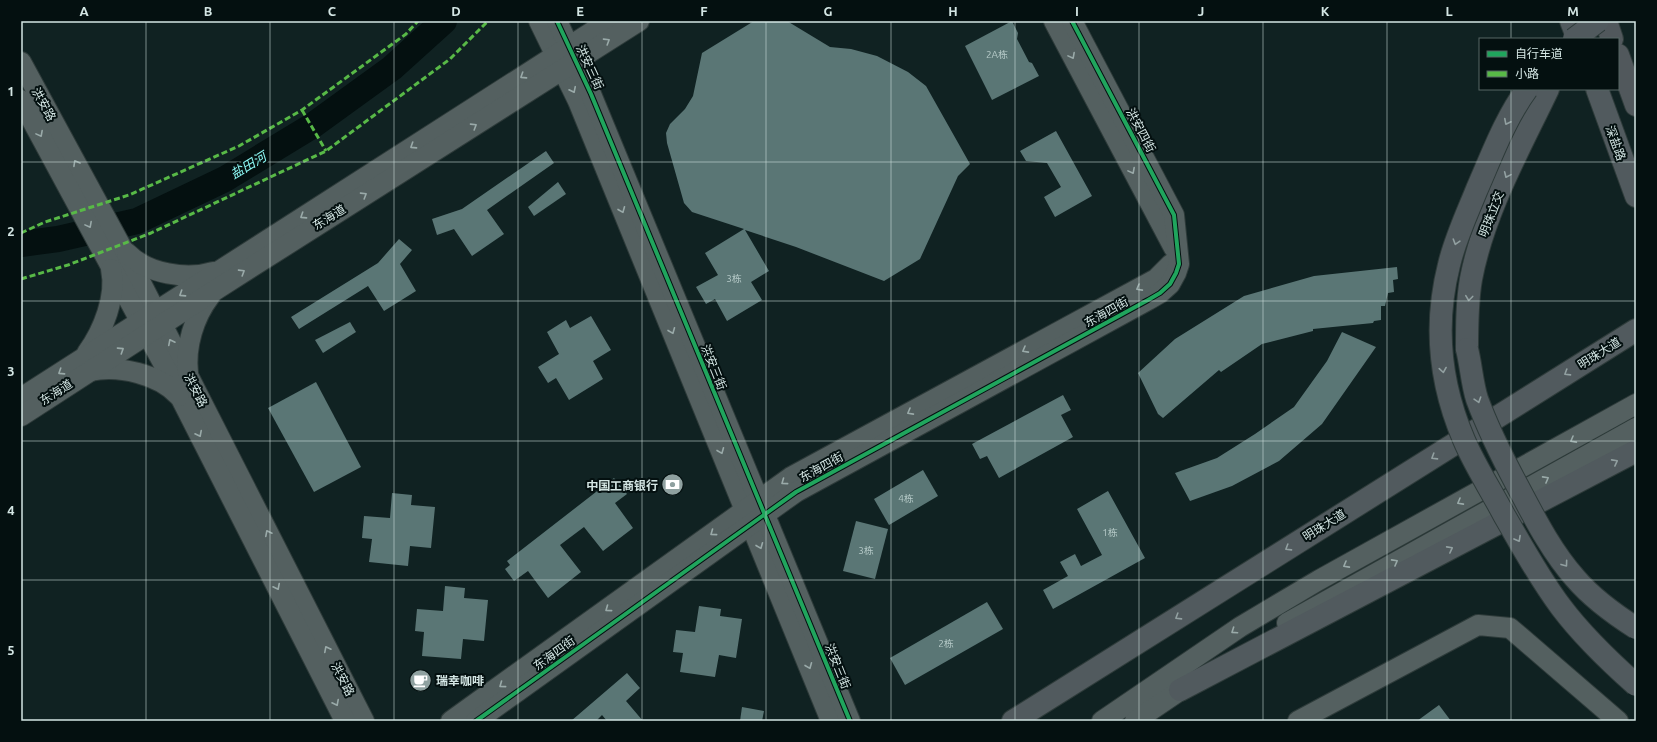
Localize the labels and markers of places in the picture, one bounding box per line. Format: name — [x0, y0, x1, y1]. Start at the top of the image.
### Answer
bank icon: 中国工商银行 — [660, 472, 686, 498]
place label: 中国工商银行 — [586, 479, 658, 492]
cafe icon: 瑞幸咖啡 — [408, 667, 434, 693]
place label: 瑞幸咖啡 — [436, 674, 484, 687]

